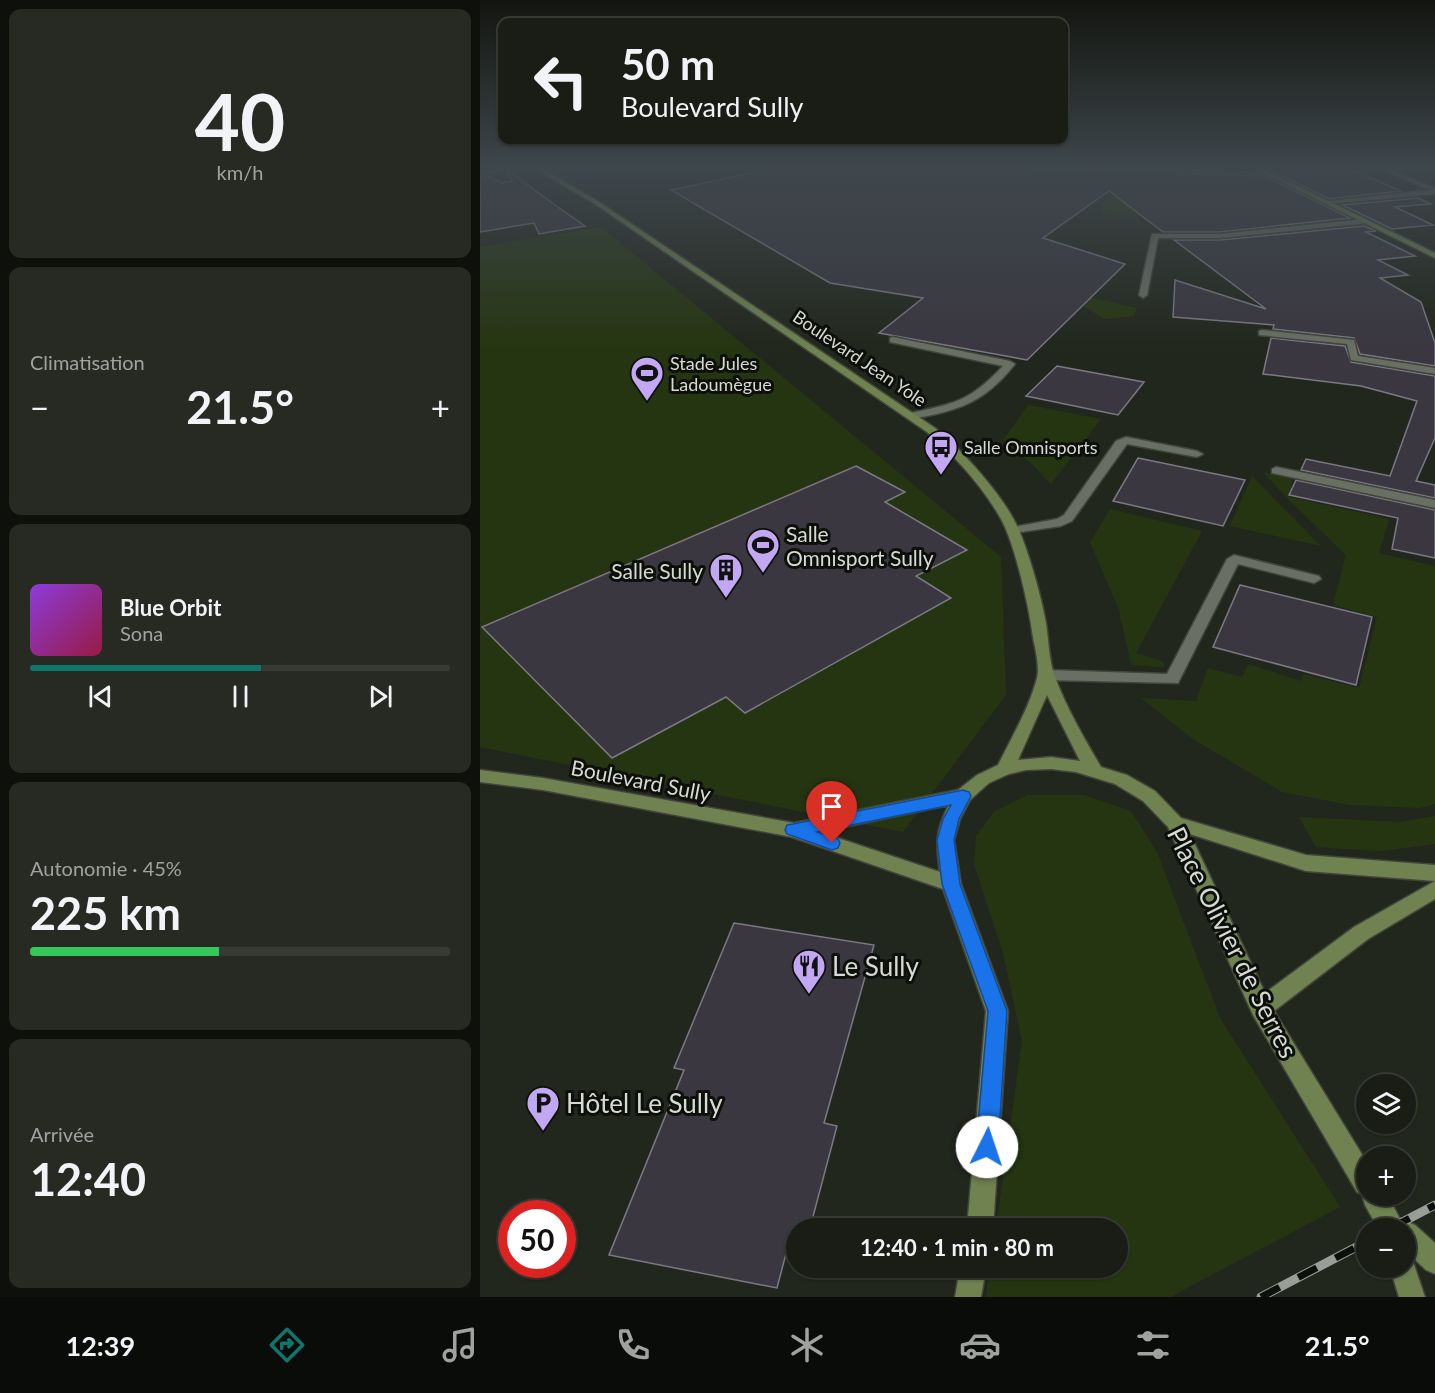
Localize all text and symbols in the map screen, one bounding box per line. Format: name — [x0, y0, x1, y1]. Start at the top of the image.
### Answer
text: 50 m — [621, 39, 715, 89]
icon: left — [522, 42, 600, 120]
text: 40 — [195, 74, 285, 168]
text: Boulevard Sully — [621, 90, 803, 123]
text: km/h — [217, 160, 263, 184]
street label: Boulevard Jean Yole — [789, 305, 931, 411]
text: Climatisation — [30, 350, 145, 374]
place label: Stade Jules Ladoumègue — [670, 352, 772, 395]
sports icon: Stade Jules Ladoumègue — [629, 355, 665, 402]
text: 21.5° — [186, 380, 294, 434]
text: − — [30, 387, 49, 427]
text: + — [431, 387, 450, 427]
bus stop icon: Salle Omnisports — [923, 429, 959, 476]
place label: Salle Omnisports — [964, 436, 1098, 458]
place label: Salle Omnisport Sully — [786, 521, 934, 570]
sports icon: Salle Omnisport Sully — [745, 527, 781, 574]
building icon: Salle Sully — [708, 552, 744, 599]
place label: Salle Sully — [611, 558, 703, 583]
text: Blue Orbit — [120, 594, 221, 621]
text: Sona — [120, 621, 163, 645]
icon: previous — [84, 680, 117, 713]
icon: pause — [224, 680, 257, 713]
icon: next — [364, 680, 397, 713]
street label: Boulevard Sully — [569, 754, 713, 806]
pin — [806, 781, 857, 843]
icon: arrive — [815, 790, 848, 823]
street label: Place Olivier de Serres — [1161, 821, 1305, 1063]
text: Autonomie · 45% — [30, 856, 182, 880]
text: 225 km — [30, 886, 181, 940]
restaurant icon: Le Sully — [791, 948, 827, 995]
place label: Le Sully — [832, 950, 919, 982]
map controls — [1356, 1074, 1416, 1278]
button: layers — [1356, 1074, 1416, 1134]
parking icon: Hôtel Le Sully — [525, 1085, 561, 1132]
place label: Hôtel Le Sully — [566, 1087, 723, 1119]
position arrow — [955, 1115, 1019, 1179]
text: Arrivée — [30, 1122, 94, 1146]
button: + — [1356, 1146, 1416, 1206]
text: 12:40 — [30, 1152, 146, 1206]
speed limit sign: 50 — [498, 1200, 576, 1278]
button: − — [1356, 1218, 1416, 1278]
text: 12:40 · 1 min · 80 m — [860, 1234, 1054, 1261]
icon: directions — [266, 1324, 308, 1366]
icon: music — [439, 1324, 481, 1366]
icon: phone — [612, 1324, 654, 1366]
icon: climate — [786, 1324, 828, 1366]
icon: car — [959, 1324, 1001, 1366]
icon: filters — [1132, 1324, 1174, 1366]
text: 12:39 — [66, 1329, 135, 1362]
text: 21.5° — [1305, 1329, 1369, 1362]

